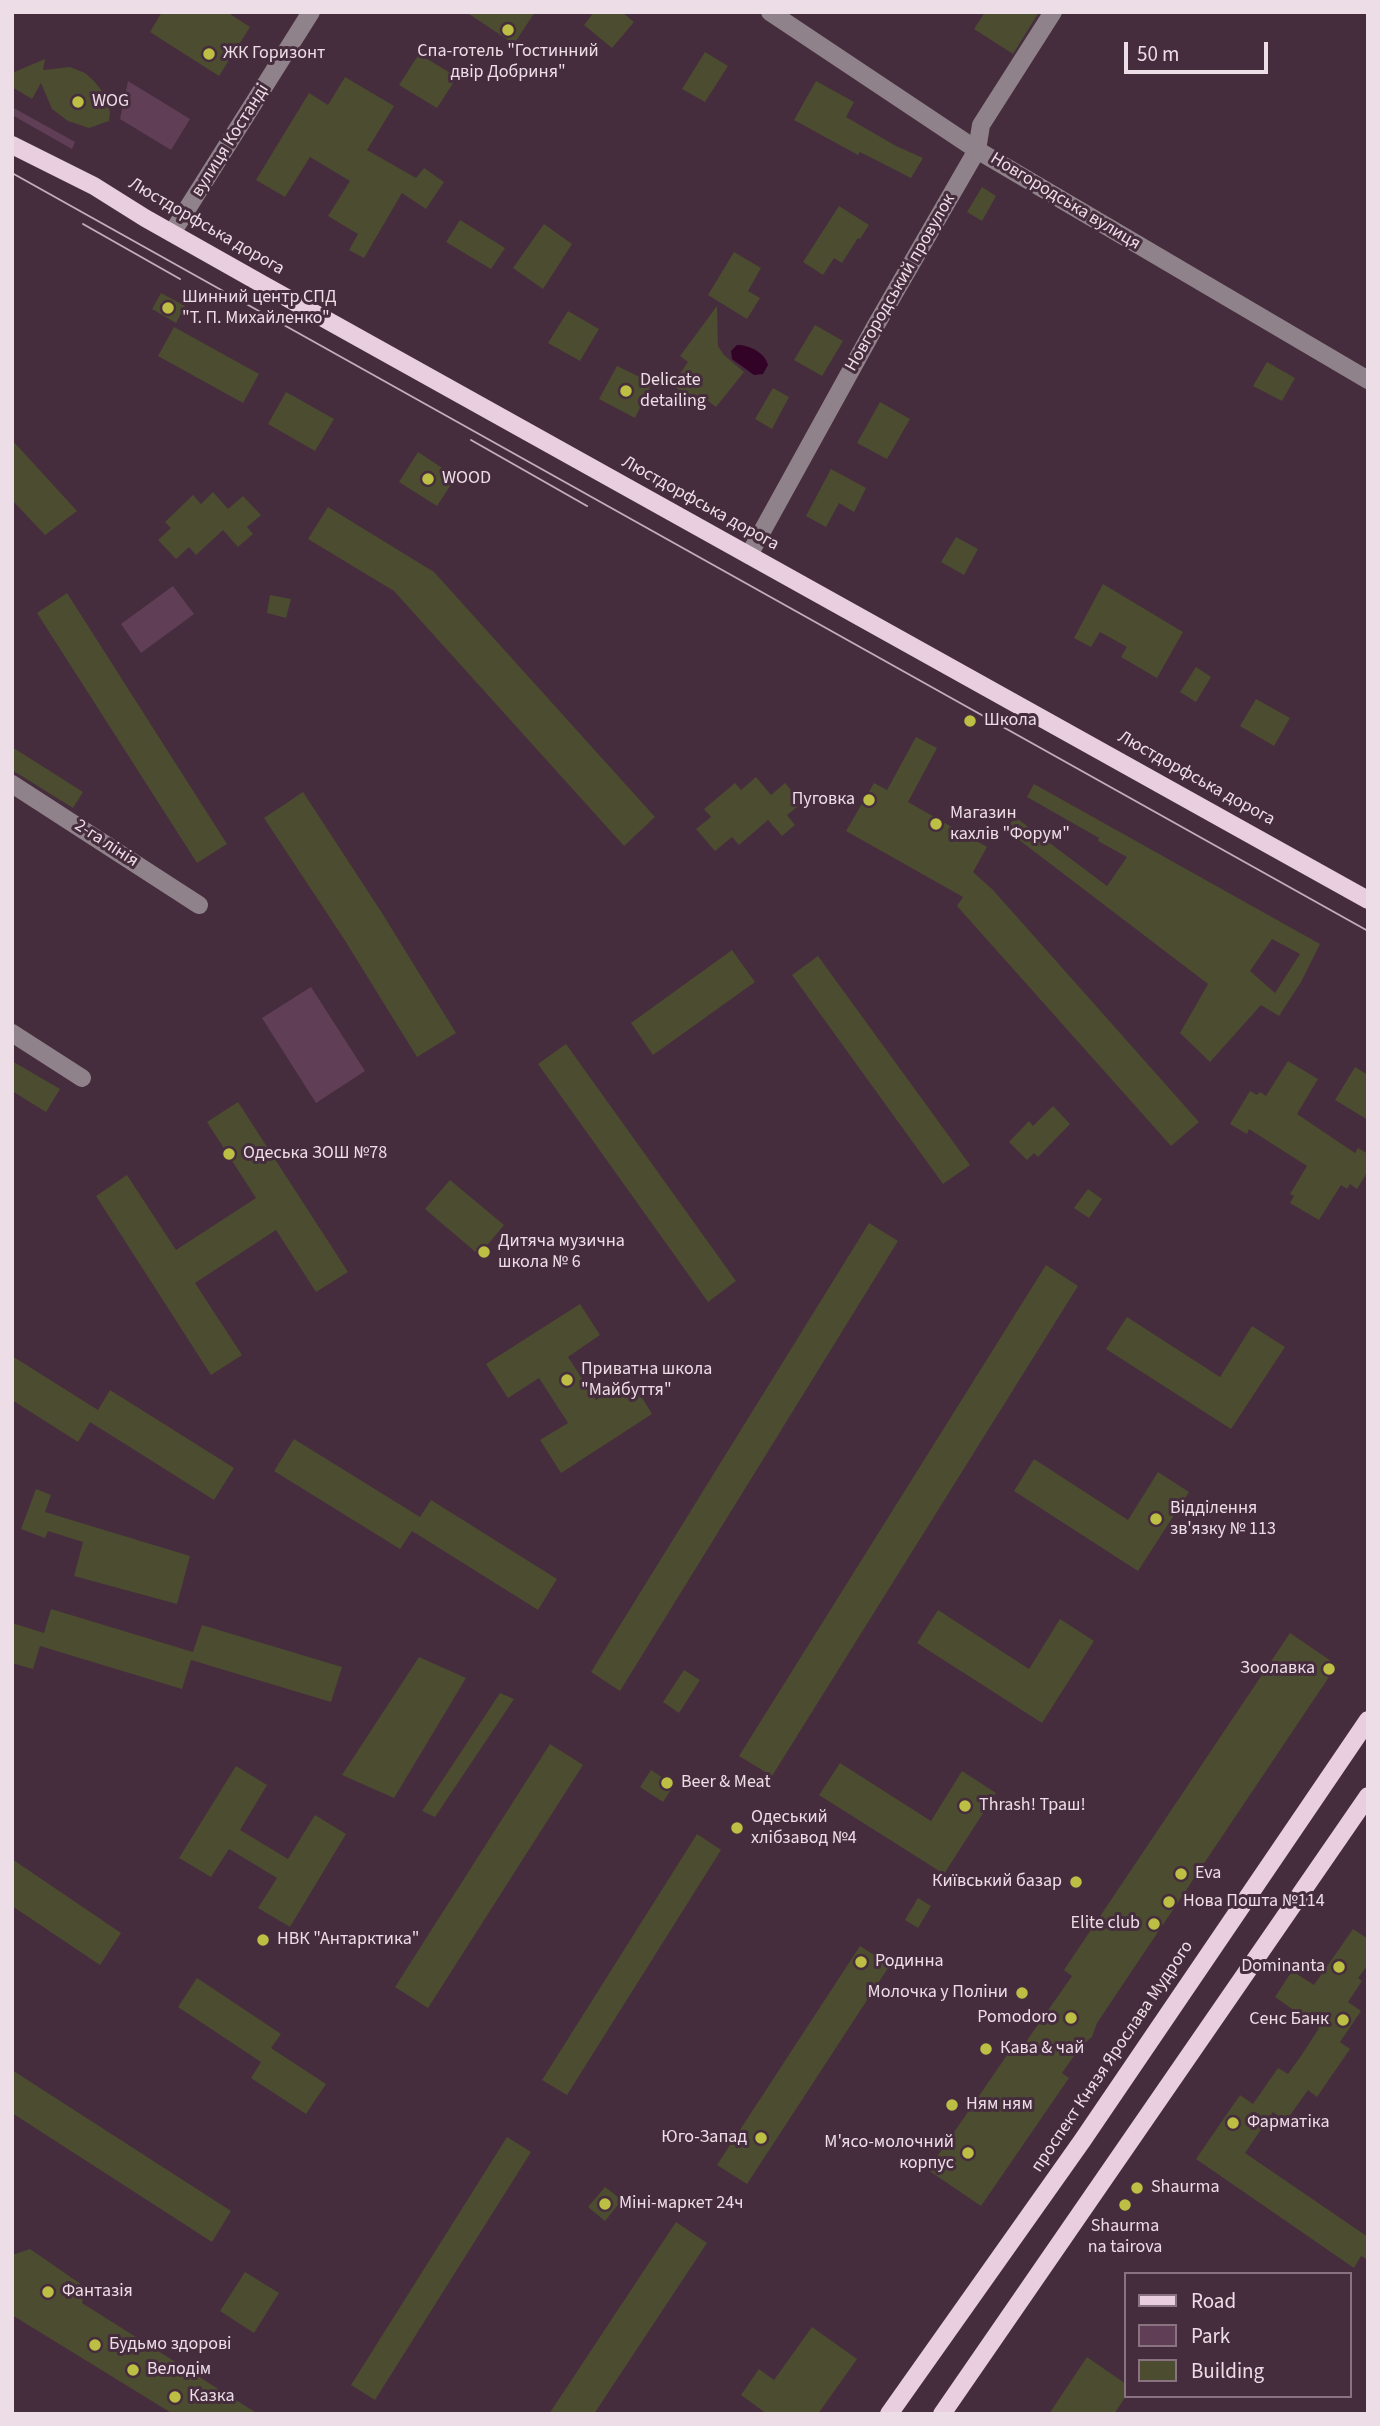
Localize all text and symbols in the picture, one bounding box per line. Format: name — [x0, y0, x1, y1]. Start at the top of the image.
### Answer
marker: Спа-готель "Гостинний двір Добриня" — [500, 22, 516, 38]
scale bar — [1128, 28, 1272, 72]
text: 50 m — [1137, 39, 1179, 69]
place label: Спа-готель "Гостинний двір Добриня" — [417, 41, 599, 84]
place label: ЖК Горизонт — [223, 43, 325, 65]
marker: ЖК Горизонт — [201, 46, 217, 62]
street label: вулиця Костанді — [188, 81, 274, 201]
place label: WOG — [92, 91, 129, 113]
marker: WOG — [70, 94, 86, 110]
street label: Новгородська вулиця — [986, 149, 1144, 255]
street label: Люстдорфська дорога — [124, 174, 288, 280]
street label: Новгородський провулок — [841, 190, 961, 376]
place label: Шинний центр СПД "Т. П. Михайленко" — [182, 287, 336, 330]
marker: Шинний центр СПД "Т. П. Михайленко" — [160, 300, 176, 316]
place label: Delicate detailing — [640, 370, 706, 412]
marker: Delicate detailing — [618, 383, 634, 399]
street label: Люстдорфська дорога — [618, 452, 782, 556]
place label: WOOD — [442, 468, 491, 490]
marker: WOOD — [420, 471, 436, 487]
place label: Школа — [984, 710, 1037, 732]
marker: Школа — [962, 713, 978, 729]
street label: Люстдорфська дорога — [1114, 727, 1278, 831]
place label: Пуговка — [792, 789, 855, 811]
marker: Пуговка — [861, 792, 877, 808]
place label: Магазин кахлів "Форум" — [950, 803, 1070, 846]
street label: 2-га лінія — [70, 815, 142, 873]
marker: Магазин кахлів "Форум" — [928, 816, 944, 832]
place label: Одеська ЗОШ №78 — [243, 1143, 387, 1165]
marker: Одеська ЗОШ №78 — [221, 1146, 237, 1162]
place label: Дитяча музична школа № 6 — [498, 1231, 625, 1274]
marker: Дитяча музична школа № 6 — [476, 1244, 492, 1260]
place label: Приватна школа "Майбуття" — [581, 1359, 712, 1402]
marker: Приватна школа "Майбуття" — [559, 1372, 575, 1388]
place label: Відділення зв'язку № 113 — [1170, 1498, 1276, 1540]
marker: Відділення зв'язку № 113 — [1148, 1511, 1164, 1527]
place label: Зоолавка — [1240, 1658, 1315, 1680]
marker: Зоолавка — [1321, 1661, 1337, 1677]
place label: Beer & Meat — [681, 1772, 771, 1794]
marker: Beer & Meat — [659, 1775, 675, 1791]
place label: Thrash! Траш! — [979, 1795, 1086, 1817]
marker: Thrash! Траш! — [957, 1798, 973, 1814]
place label: Одеський хлібзавод №4 — [751, 1807, 857, 1850]
marker: Одеський хлібзавод №4 — [729, 1820, 745, 1836]
place label: Eva — [1195, 1863, 1221, 1885]
marker: Eva — [1173, 1866, 1189, 1882]
place label: Київський базар — [932, 1871, 1062, 1893]
marker: Київський базар — [1068, 1874, 1084, 1890]
place label: Нова Пошта №114 — [1183, 1891, 1325, 1913]
marker: Нова Пошта №114 — [1161, 1894, 1177, 1910]
place label: Elite club — [1071, 1913, 1140, 1935]
marker: Elite club — [1146, 1916, 1162, 1932]
place label: НВК "Антарктика" — [277, 1929, 419, 1951]
marker: НВК "Антарктика" — [255, 1932, 271, 1948]
street label: проспект Князя Ярослава Мудрого — [1027, 1937, 1199, 2177]
place label: Родинна — [875, 1951, 944, 1973]
marker: Родинна — [853, 1954, 869, 1970]
place label: Dominanta — [1241, 1956, 1325, 1978]
marker: Dominanta — [1331, 1959, 1347, 1975]
place label: Молочка у Поліни — [868, 1982, 1008, 2004]
marker: Молочка у Поліни — [1014, 1985, 1030, 2001]
place label: Pomodoro — [977, 2007, 1057, 2029]
place label: Сенс Банк — [1249, 2009, 1329, 2031]
marker: Pomodoro — [1063, 2010, 1079, 2026]
marker: Сенс Банк — [1335, 2012, 1351, 2028]
place label: Кава & чай — [1000, 2038, 1084, 2060]
marker: Кава & чай — [978, 2041, 994, 2057]
place label: Ням ням — [966, 2094, 1033, 2116]
marker: Ням ням — [944, 2097, 960, 2113]
place label: Фарматіка — [1247, 2112, 1330, 2134]
marker: Фарматіка — [1225, 2115, 1241, 2131]
place label: Юго-Запад — [661, 2127, 747, 2149]
marker: Юго-Запад — [753, 2130, 769, 2146]
place label: М'ясо-молочний корпус — [824, 2132, 954, 2174]
marker: М'ясо-молочний корпус — [960, 2145, 976, 2161]
place label: Shaurma — [1151, 2177, 1220, 2199]
marker: Shaurma — [1129, 2180, 1145, 2196]
place label: Міні-маркет 24ч — [619, 2193, 743, 2215]
marker: Міні-маркет 24ч — [597, 2196, 613, 2212]
marker: Shaurma na tairova — [1117, 2197, 1133, 2213]
place label: Shaurma na tairova — [1088, 2216, 1162, 2258]
legend — [1124, 2272, 1352, 2398]
place label: Фантазія — [62, 2281, 133, 2303]
marker: Фантазія — [40, 2284, 56, 2300]
text: Road — [1191, 2286, 1236, 2316]
text: Park — [1191, 2321, 1230, 2351]
place label: Будьмо здорові — [109, 2334, 232, 2356]
marker: Будьмо здорові — [87, 2337, 103, 2353]
text: Building — [1191, 2356, 1264, 2386]
place label: Велодім — [147, 2359, 211, 2381]
marker: Велодім — [125, 2362, 141, 2378]
place label: Казка — [189, 2386, 235, 2408]
marker: Казка — [167, 2389, 183, 2405]

